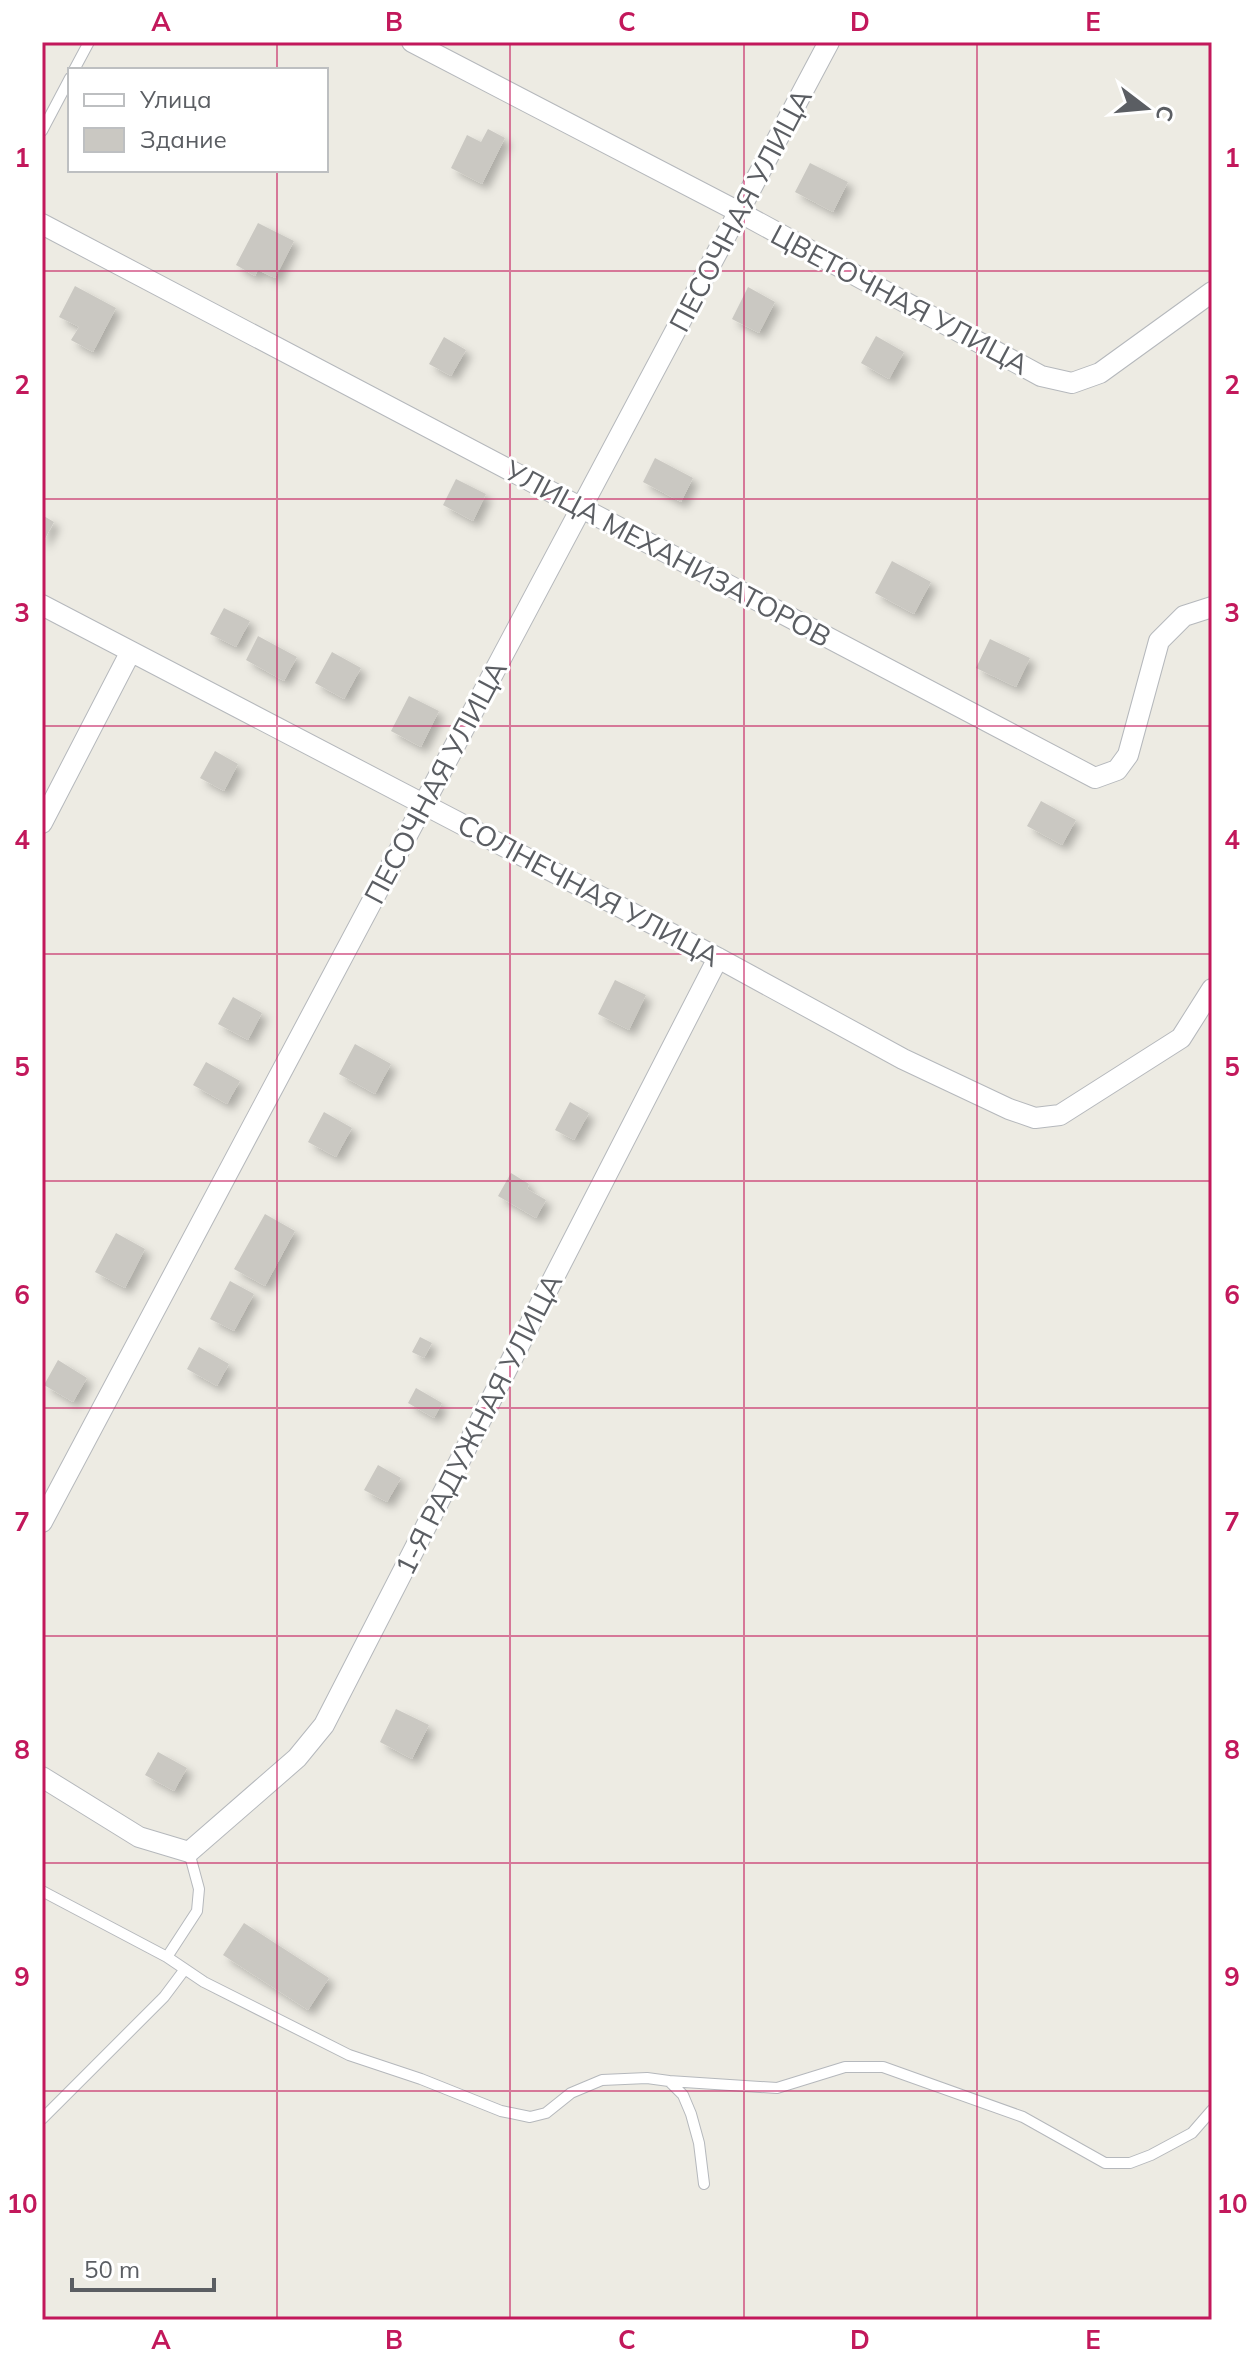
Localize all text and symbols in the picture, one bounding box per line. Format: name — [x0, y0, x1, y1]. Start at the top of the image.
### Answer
text: A — [151, 5, 171, 38]
text: B — [385, 5, 403, 38]
text: C — [618, 5, 636, 38]
text: D — [850, 5, 870, 38]
text: E — [1085, 5, 1101, 38]
legend — [68, 68, 328, 172]
north arrow — [1106, 68, 1186, 148]
street label: ПЕСОЧНАЯ УЛИЦА — [661, 82, 819, 337]
text: Улица — [139, 84, 212, 114]
text: С — [1150, 102, 1181, 125]
text: Здание — [140, 124, 227, 154]
text: 1 — [14, 141, 30, 174]
text: 1 — [1224, 141, 1240, 174]
street label: ЦВЕТОЧНАЯ УЛИЦА — [765, 216, 1035, 382]
text: 2 — [14, 368, 30, 401]
text: 2 — [1224, 368, 1240, 401]
street label: УЛИЦА МЕХАНИЗАТОРОВ — [498, 452, 837, 654]
text: 3 — [14, 596, 30, 629]
text: 3 — [1224, 596, 1240, 629]
street label: ПЕСОЧНАЯ УЛИЦА — [356, 654, 514, 909]
street label: СОЛНЕЧНАЯ УЛИЦА — [452, 806, 726, 974]
text: 4 — [14, 823, 30, 856]
text: 4 — [1224, 823, 1240, 856]
text: 5 — [14, 1050, 30, 1083]
text: 5 — [1224, 1050, 1240, 1083]
street label: 1-Я РАДУЖНАЯ УЛИЦА — [387, 1267, 569, 1581]
text: 6 — [14, 1278, 30, 1311]
text: 6 — [1224, 1278, 1240, 1311]
text: 7 — [14, 1505, 30, 1538]
text: 7 — [1224, 1505, 1240, 1538]
text: 8 — [14, 1733, 30, 1766]
text: 8 — [1224, 1733, 1240, 1766]
text: 9 — [14, 1960, 30, 1993]
text: 9 — [1224, 1960, 1240, 1993]
text: 10 — [6, 2187, 38, 2220]
text: 10 — [1216, 2187, 1248, 2220]
scale bar — [72, 2242, 214, 2292]
text: 50 m — [84, 2254, 140, 2284]
text: A — [151, 2323, 171, 2356]
text: B — [385, 2323, 403, 2356]
text: C — [618, 2323, 636, 2356]
text: D — [850, 2323, 870, 2356]
text: E — [1085, 2323, 1101, 2356]

